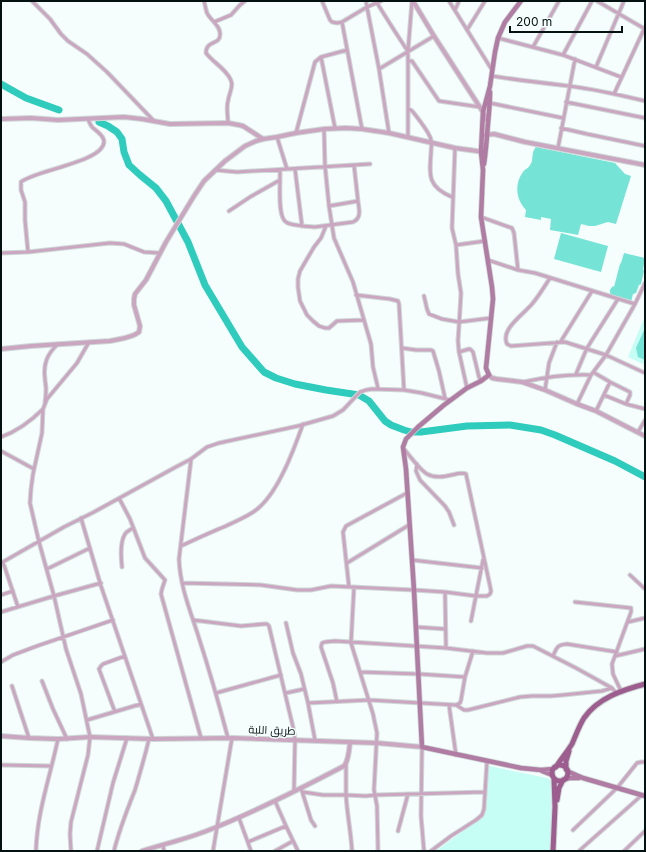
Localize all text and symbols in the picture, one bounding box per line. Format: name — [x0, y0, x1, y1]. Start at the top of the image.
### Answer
scale bar — [510, 8, 622, 34]
text: 200 m — [516, 14, 552, 29]
street label: طريق اللبة — [248, 722, 296, 738]

